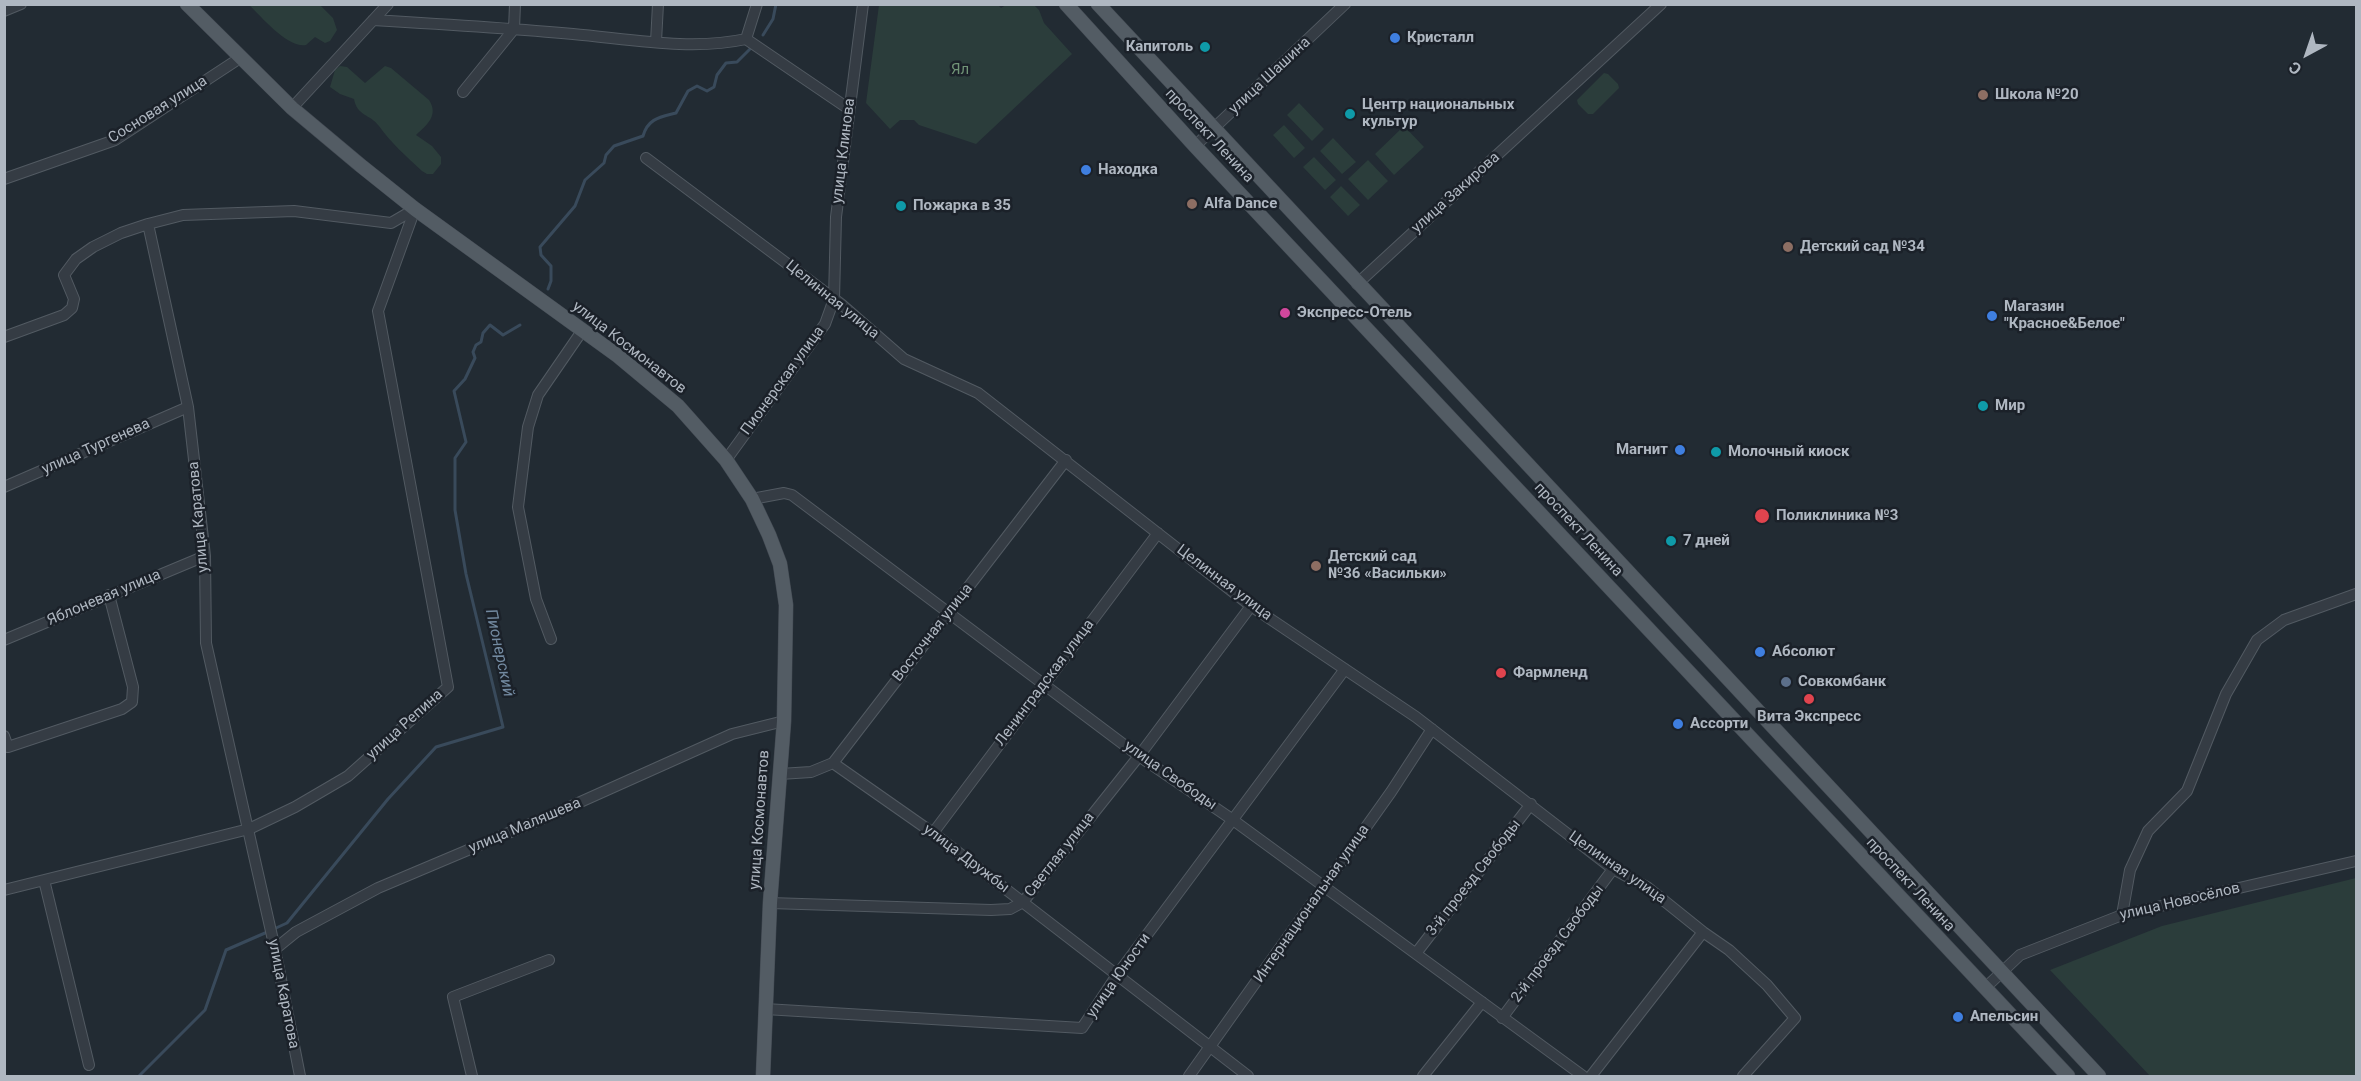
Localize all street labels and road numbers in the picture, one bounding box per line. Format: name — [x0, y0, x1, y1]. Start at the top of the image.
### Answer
street label: улица Шашина — [1226, 34, 1314, 118]
street label: Сосновая улица — [105, 72, 211, 148]
street label: проспект Ленина — [1161, 85, 1257, 187]
street label: улица Клинова — [829, 97, 859, 205]
street label: улица Закирова — [1408, 149, 1504, 237]
street label: Целинная улица — [782, 257, 882, 343]
street label: улица Космонавтов — [568, 298, 690, 398]
street label: Пионерская улица — [737, 323, 829, 439]
street label: улица Тургенева — [39, 415, 153, 479]
street label: улица Каратова — [185, 461, 213, 573]
street label: проспект Ленина — [1530, 479, 1626, 581]
street label: Целинная улица — [1173, 541, 1275, 625]
street label: Яблоневая улица — [45, 566, 163, 630]
street label: Восточная улица — [889, 580, 977, 686]
street label: Ленинградская улица — [992, 616, 1098, 750]
street label: улица Репина — [363, 686, 447, 764]
street label: улица Свободы — [1120, 737, 1220, 815]
street label: улица Космонавтов — [746, 750, 774, 890]
street label: улица Маляшева — [466, 794, 584, 858]
street label: Светлая улица — [1021, 809, 1099, 901]
street label: 3-й проезд Свободы — [1423, 816, 1525, 940]
street label: улица Дружбы — [919, 821, 1013, 897]
street label: Интернациональная улица — [1250, 821, 1374, 987]
street label: Целинная улица — [1565, 828, 1669, 908]
street label: проспект Ленина — [1862, 834, 1958, 936]
street label: улица Новосёлов — [2118, 879, 2242, 925]
street label: 2-й проезд Свободы — [1508, 882, 1608, 1006]
street label: улица Юности — [1083, 930, 1155, 1022]
street label: улица Каратова — [264, 938, 302, 1050]

